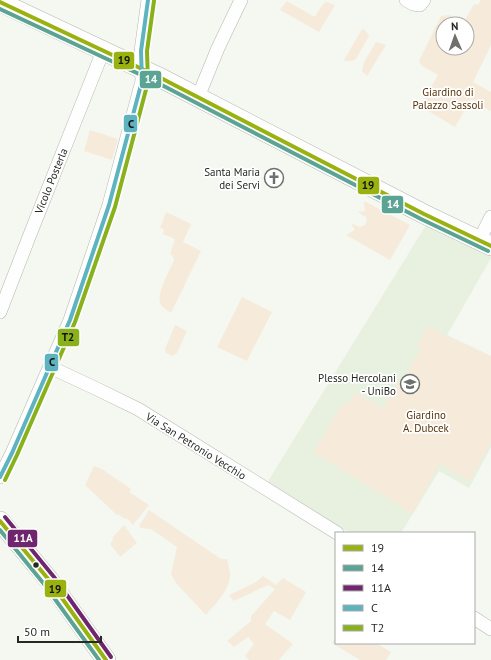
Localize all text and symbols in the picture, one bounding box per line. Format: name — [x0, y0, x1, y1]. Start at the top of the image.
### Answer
north arrow — [435, 16, 475, 56]
text: N — [451, 19, 459, 33]
line badge: 19 — [113, 51, 135, 70]
text: 19 — [118, 53, 130, 67]
line badge: 14 — [139, 70, 162, 89]
text: 14 — [145, 72, 158, 86]
park label: Giardino di Palazzo Sassoli — [413, 85, 484, 112]
line badge: C — [123, 114, 138, 133]
text: C — [128, 117, 134, 131]
street label: Vicolo Posterla — [31, 146, 71, 217]
place label: Santa Maria dei Servi — [204, 165, 260, 192]
church icon: Santa Maria dei Servi — [263, 167, 285, 189]
line badge: 19 — [357, 176, 380, 195]
text: 19 — [362, 178, 374, 192]
line badge: 14 — [381, 195, 404, 214]
text: 14 — [387, 197, 400, 211]
line badge: T2 — [57, 328, 80, 347]
text: T2 — [62, 330, 74, 344]
line badge: C — [44, 353, 59, 372]
text: C — [49, 355, 55, 369]
place label: Plesso Hercolani - UniBo — [318, 371, 396, 398]
school or university icon: Plesso Hercolani - UniBo — [399, 373, 421, 395]
park label: Giardino A. Dubcek — [403, 408, 450, 435]
street label: Via San Petronio Vecchio — [142, 409, 249, 483]
line badge: 11A — [7, 529, 38, 548]
text: 11A — [13, 531, 33, 545]
legend — [335, 532, 475, 644]
text: 19 — [371, 540, 384, 555]
unlabelled marker — [31, 560, 41, 570]
text: 14 — [371, 560, 385, 575]
line badge: 19 — [44, 579, 67, 598]
text: 11A — [371, 580, 391, 595]
text: 19 — [49, 582, 61, 596]
text: C — [371, 600, 378, 615]
scale bar — [18, 618, 101, 644]
text: T2 — [371, 620, 384, 635]
text: 50 m — [24, 624, 50, 639]

